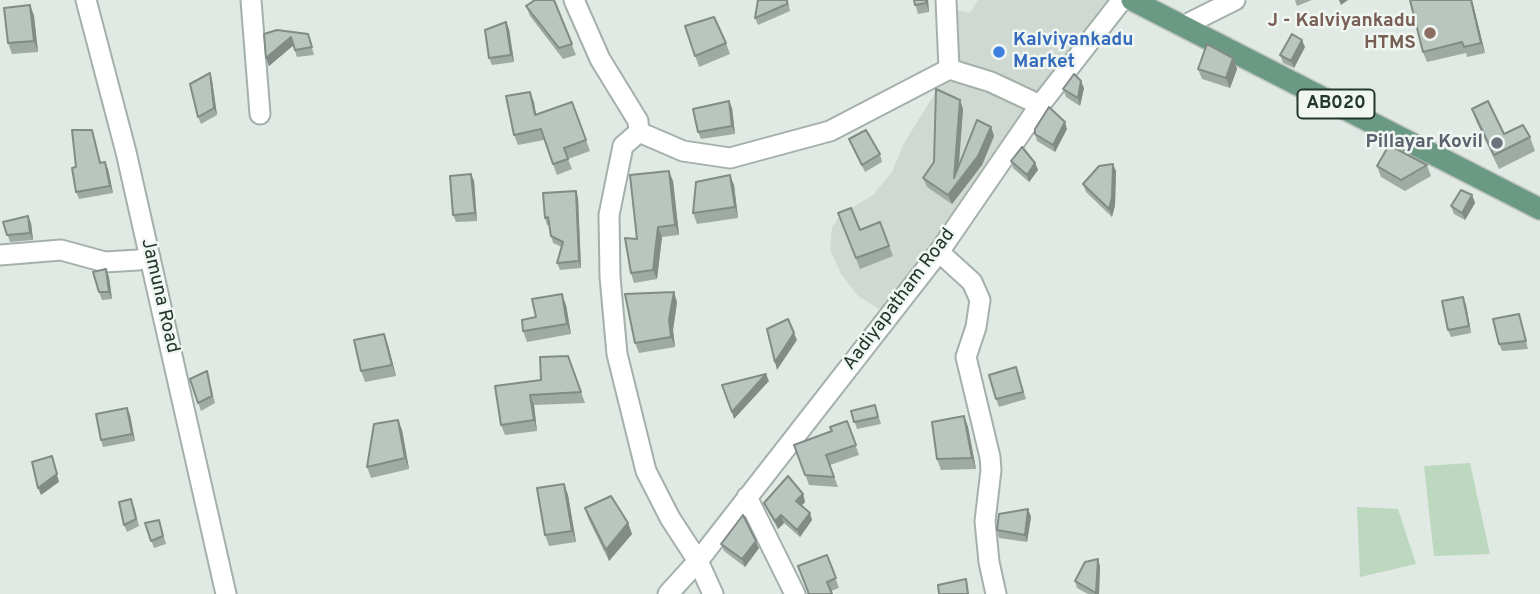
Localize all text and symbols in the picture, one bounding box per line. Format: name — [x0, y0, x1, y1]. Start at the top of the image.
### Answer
place label: J - Kalviyankadu HTMS — [1267, 11, 1416, 55]
marker: J - Kalviyankadu HTMS — [1422, 25, 1438, 41]
place label: Kalviyankadu Market — [1013, 30, 1134, 74]
marker: Kalviyankadu Market — [991, 44, 1007, 60]
road number: AB020 — [1298, 90, 1374, 119]
place label: Pillayar Kovil — [1366, 132, 1483, 154]
marker: Pillayar Kovil — [1489, 135, 1505, 151]
street label: Aadiyapatham Road — [839, 225, 961, 375]
street label: Jamuna Road — [135, 237, 183, 355]

